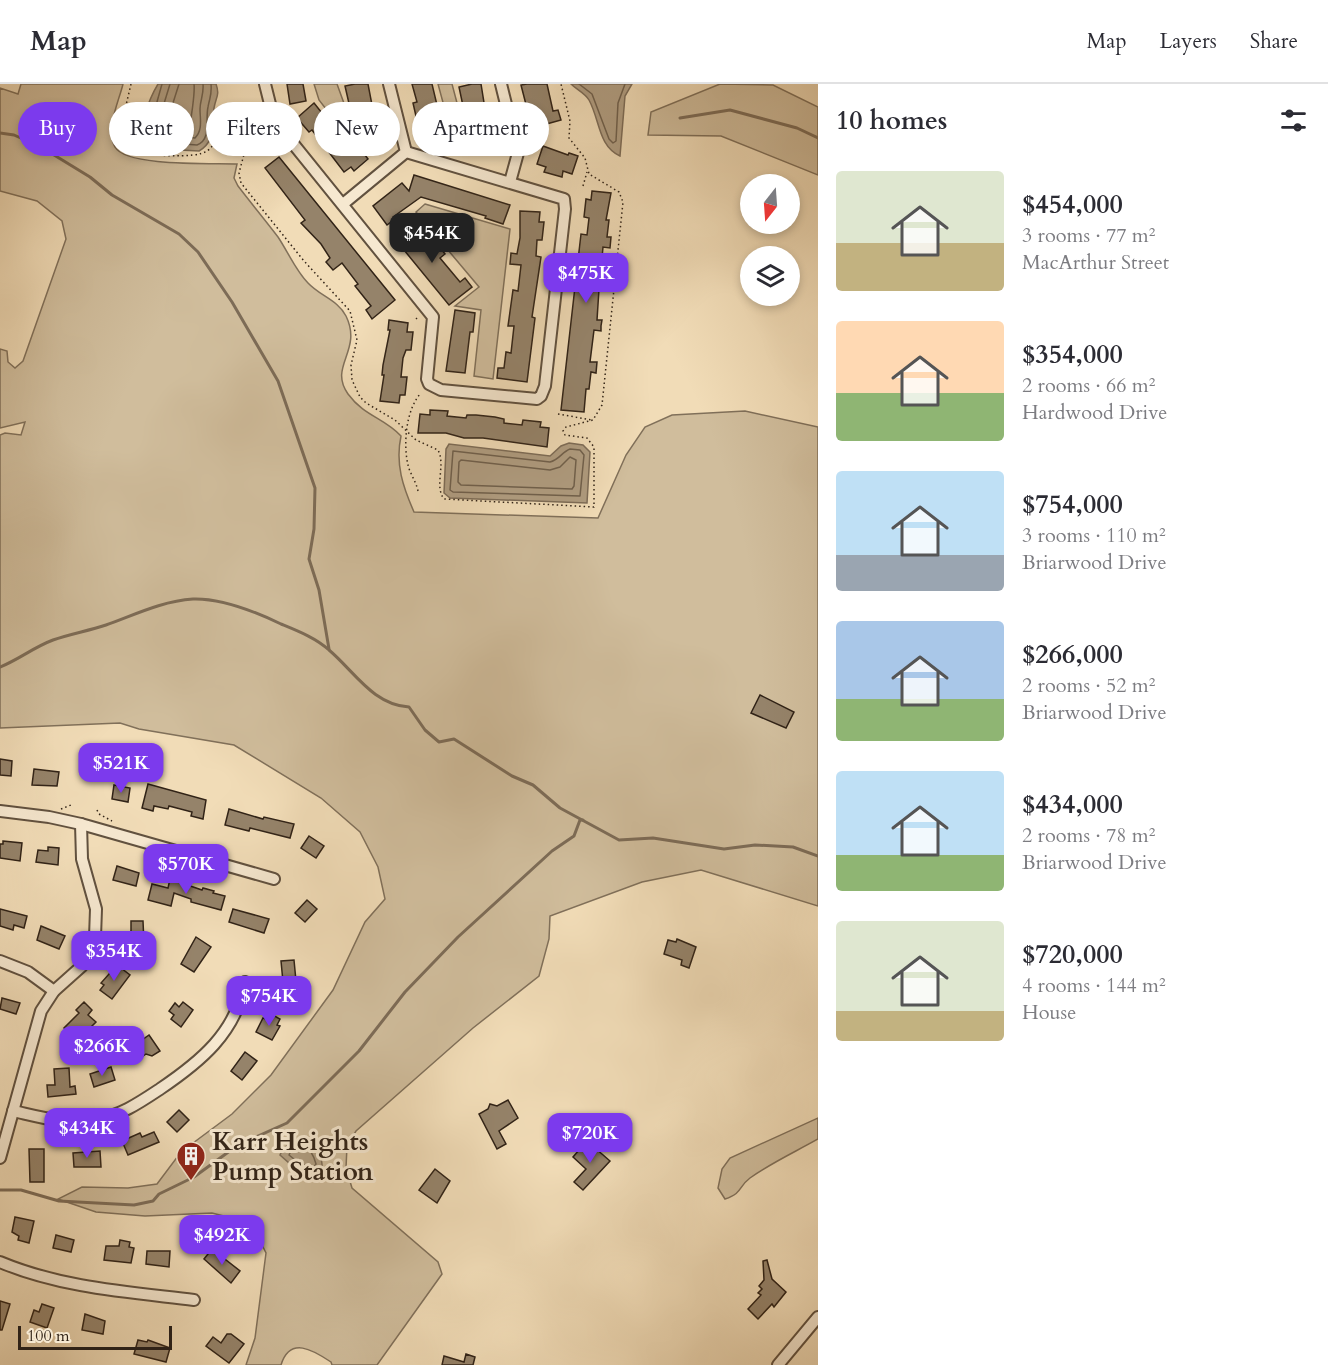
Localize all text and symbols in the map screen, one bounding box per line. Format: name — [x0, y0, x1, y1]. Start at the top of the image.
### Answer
text: Map — [30, 22, 87, 60]
text: Map — [1087, 27, 1127, 56]
text: Layers — [1160, 27, 1217, 56]
text: Share — [1250, 27, 1298, 56]
chip: Buy — [18, 102, 97, 156]
chip: Rent — [109, 102, 194, 156]
chip: Filters — [206, 102, 302, 156]
chip: New — [314, 102, 400, 156]
chip: Apartment — [412, 102, 549, 156]
text: 10 homes — [836, 103, 947, 138]
icon: filters — [1277, 104, 1310, 137]
north arrow — [740, 174, 800, 234]
map controls — [740, 174, 800, 306]
text: $454,000 — [1022, 187, 1123, 222]
icon: home — [884, 195, 956, 267]
pin: $454K — [390, 213, 474, 264]
text: $454K — [403, 219, 461, 246]
text: 3 rooms · 77 m² — [1022, 222, 1155, 249]
button: layers — [740, 246, 800, 306]
text: MacArthur Street — [1022, 249, 1169, 276]
pin: $475K — [544, 253, 628, 304]
text: $475K — [557, 259, 615, 286]
text: $354,000 — [1022, 337, 1123, 372]
icon: home — [884, 345, 956, 417]
text: 2 rooms · 66 m² — [1022, 372, 1155, 399]
text: Hardwood Drive — [1022, 399, 1167, 426]
text: $754,000 — [1022, 487, 1123, 522]
icon: home — [884, 495, 956, 567]
text: 3 rooms · 110 m² — [1022, 522, 1166, 549]
text: Briarwood Drive — [1022, 549, 1167, 576]
text: $266,000 — [1022, 637, 1123, 672]
icon: home — [884, 645, 956, 717]
text: 2 rooms · 52 m² — [1022, 672, 1155, 699]
text: Briarwood Drive — [1022, 699, 1167, 726]
pin: $521K — [79, 743, 163, 794]
text: $521K — [92, 749, 150, 776]
text: $434,000 — [1022, 787, 1123, 822]
icon: home — [884, 795, 956, 867]
text: 2 rooms · 78 m² — [1022, 822, 1155, 849]
pin: $570K — [144, 844, 228, 895]
text: Briarwood Drive — [1022, 849, 1167, 876]
text: $570K — [157, 850, 215, 877]
pin: $354K — [72, 931, 156, 982]
text: $354K — [85, 937, 143, 964]
text: $720,000 — [1022, 937, 1123, 972]
icon: home — [884, 945, 956, 1017]
text: 4 rooms · 144 m² — [1022, 972, 1166, 999]
pin: $754K — [227, 976, 311, 1027]
text: $754K — [240, 982, 298, 1009]
text: House — [1022, 999, 1076, 1026]
pin: $266K — [60, 1026, 144, 1077]
text: $266K — [73, 1032, 131, 1059]
pin: $434K — [45, 1108, 129, 1159]
pin: $720K — [548, 1113, 632, 1164]
text: $434K — [58, 1114, 116, 1141]
text: $720K — [561, 1119, 619, 1146]
place label: Karr Heights Pump Station — [212, 1124, 374, 1189]
building icon: Karr Heights Pump Station — [175, 1140, 207, 1182]
pin: $492K — [180, 1215, 264, 1266]
text: $492K — [193, 1221, 251, 1248]
scale bar — [18, 1323, 172, 1350]
text: 100 m — [27, 1325, 69, 1347]

